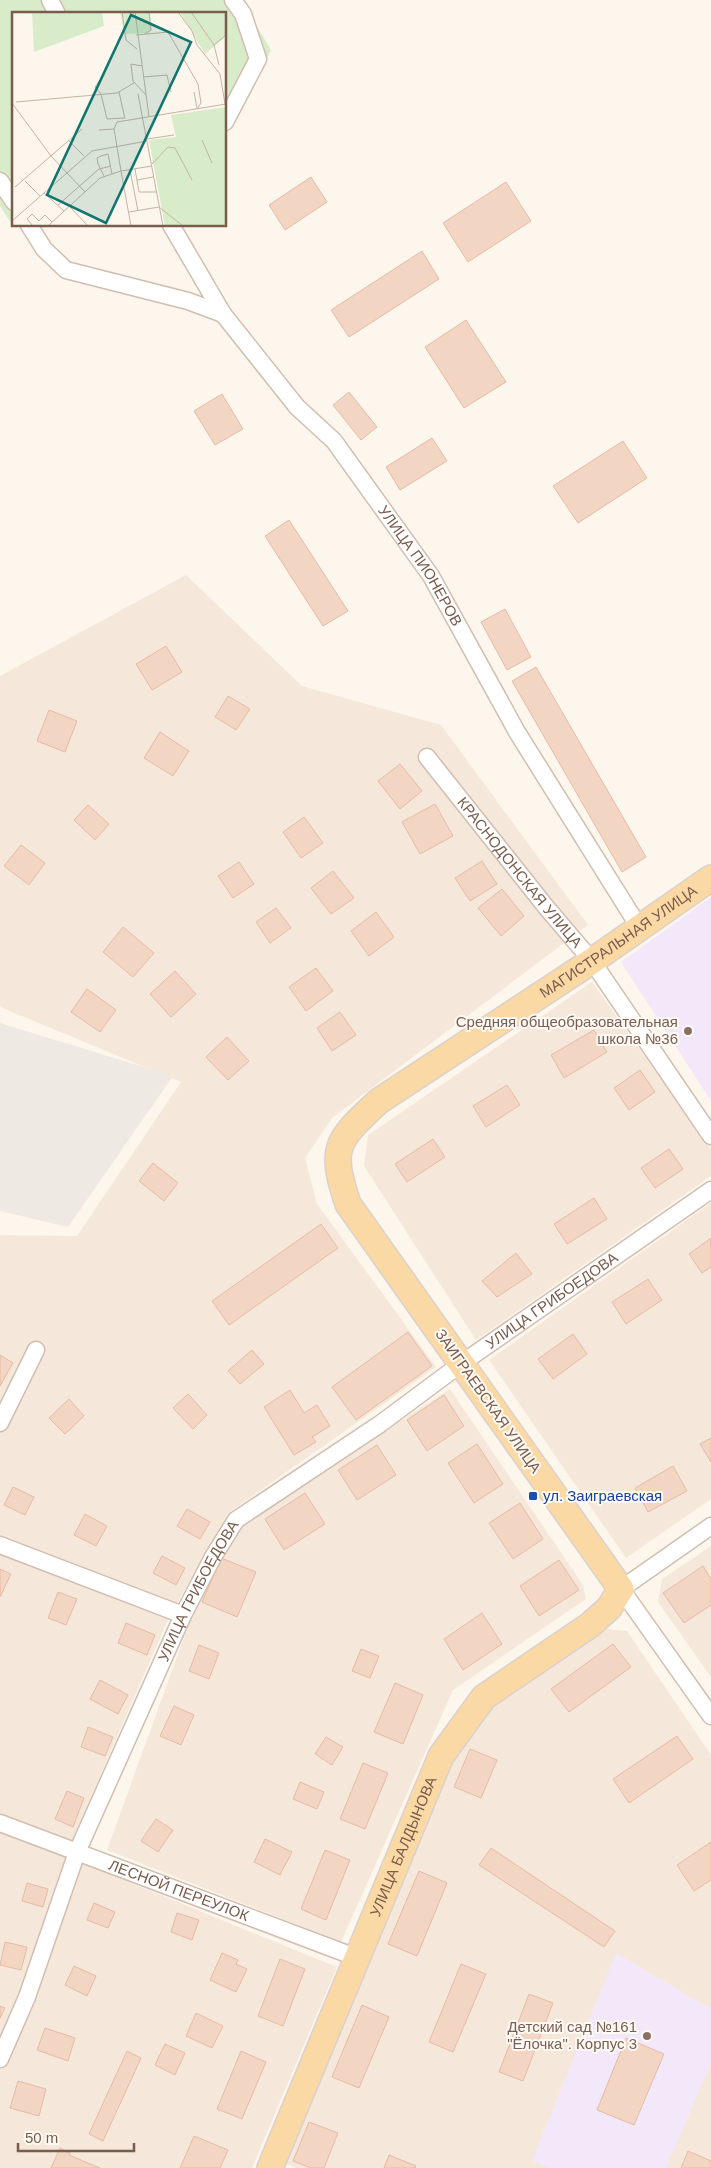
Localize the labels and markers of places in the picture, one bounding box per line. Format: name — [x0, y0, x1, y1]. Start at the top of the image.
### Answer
place label: Средняя общеобразовательная школа №36 — [456, 1013, 678, 1047]
marker: Средняя общеобразовательная школа №36 — [682, 1025, 694, 1037]
place label: ул. Заиграевская — [543, 1487, 662, 1504]
marker: ул. Заиграевская — [527, 1490, 539, 1502]
place label: Детский сад №161 "Ёлочка". Корпус 3 — [507, 2018, 637, 2052]
marker: Детский сад №161 "Ёлочка". Корпус 3 — [641, 2030, 653, 2042]

